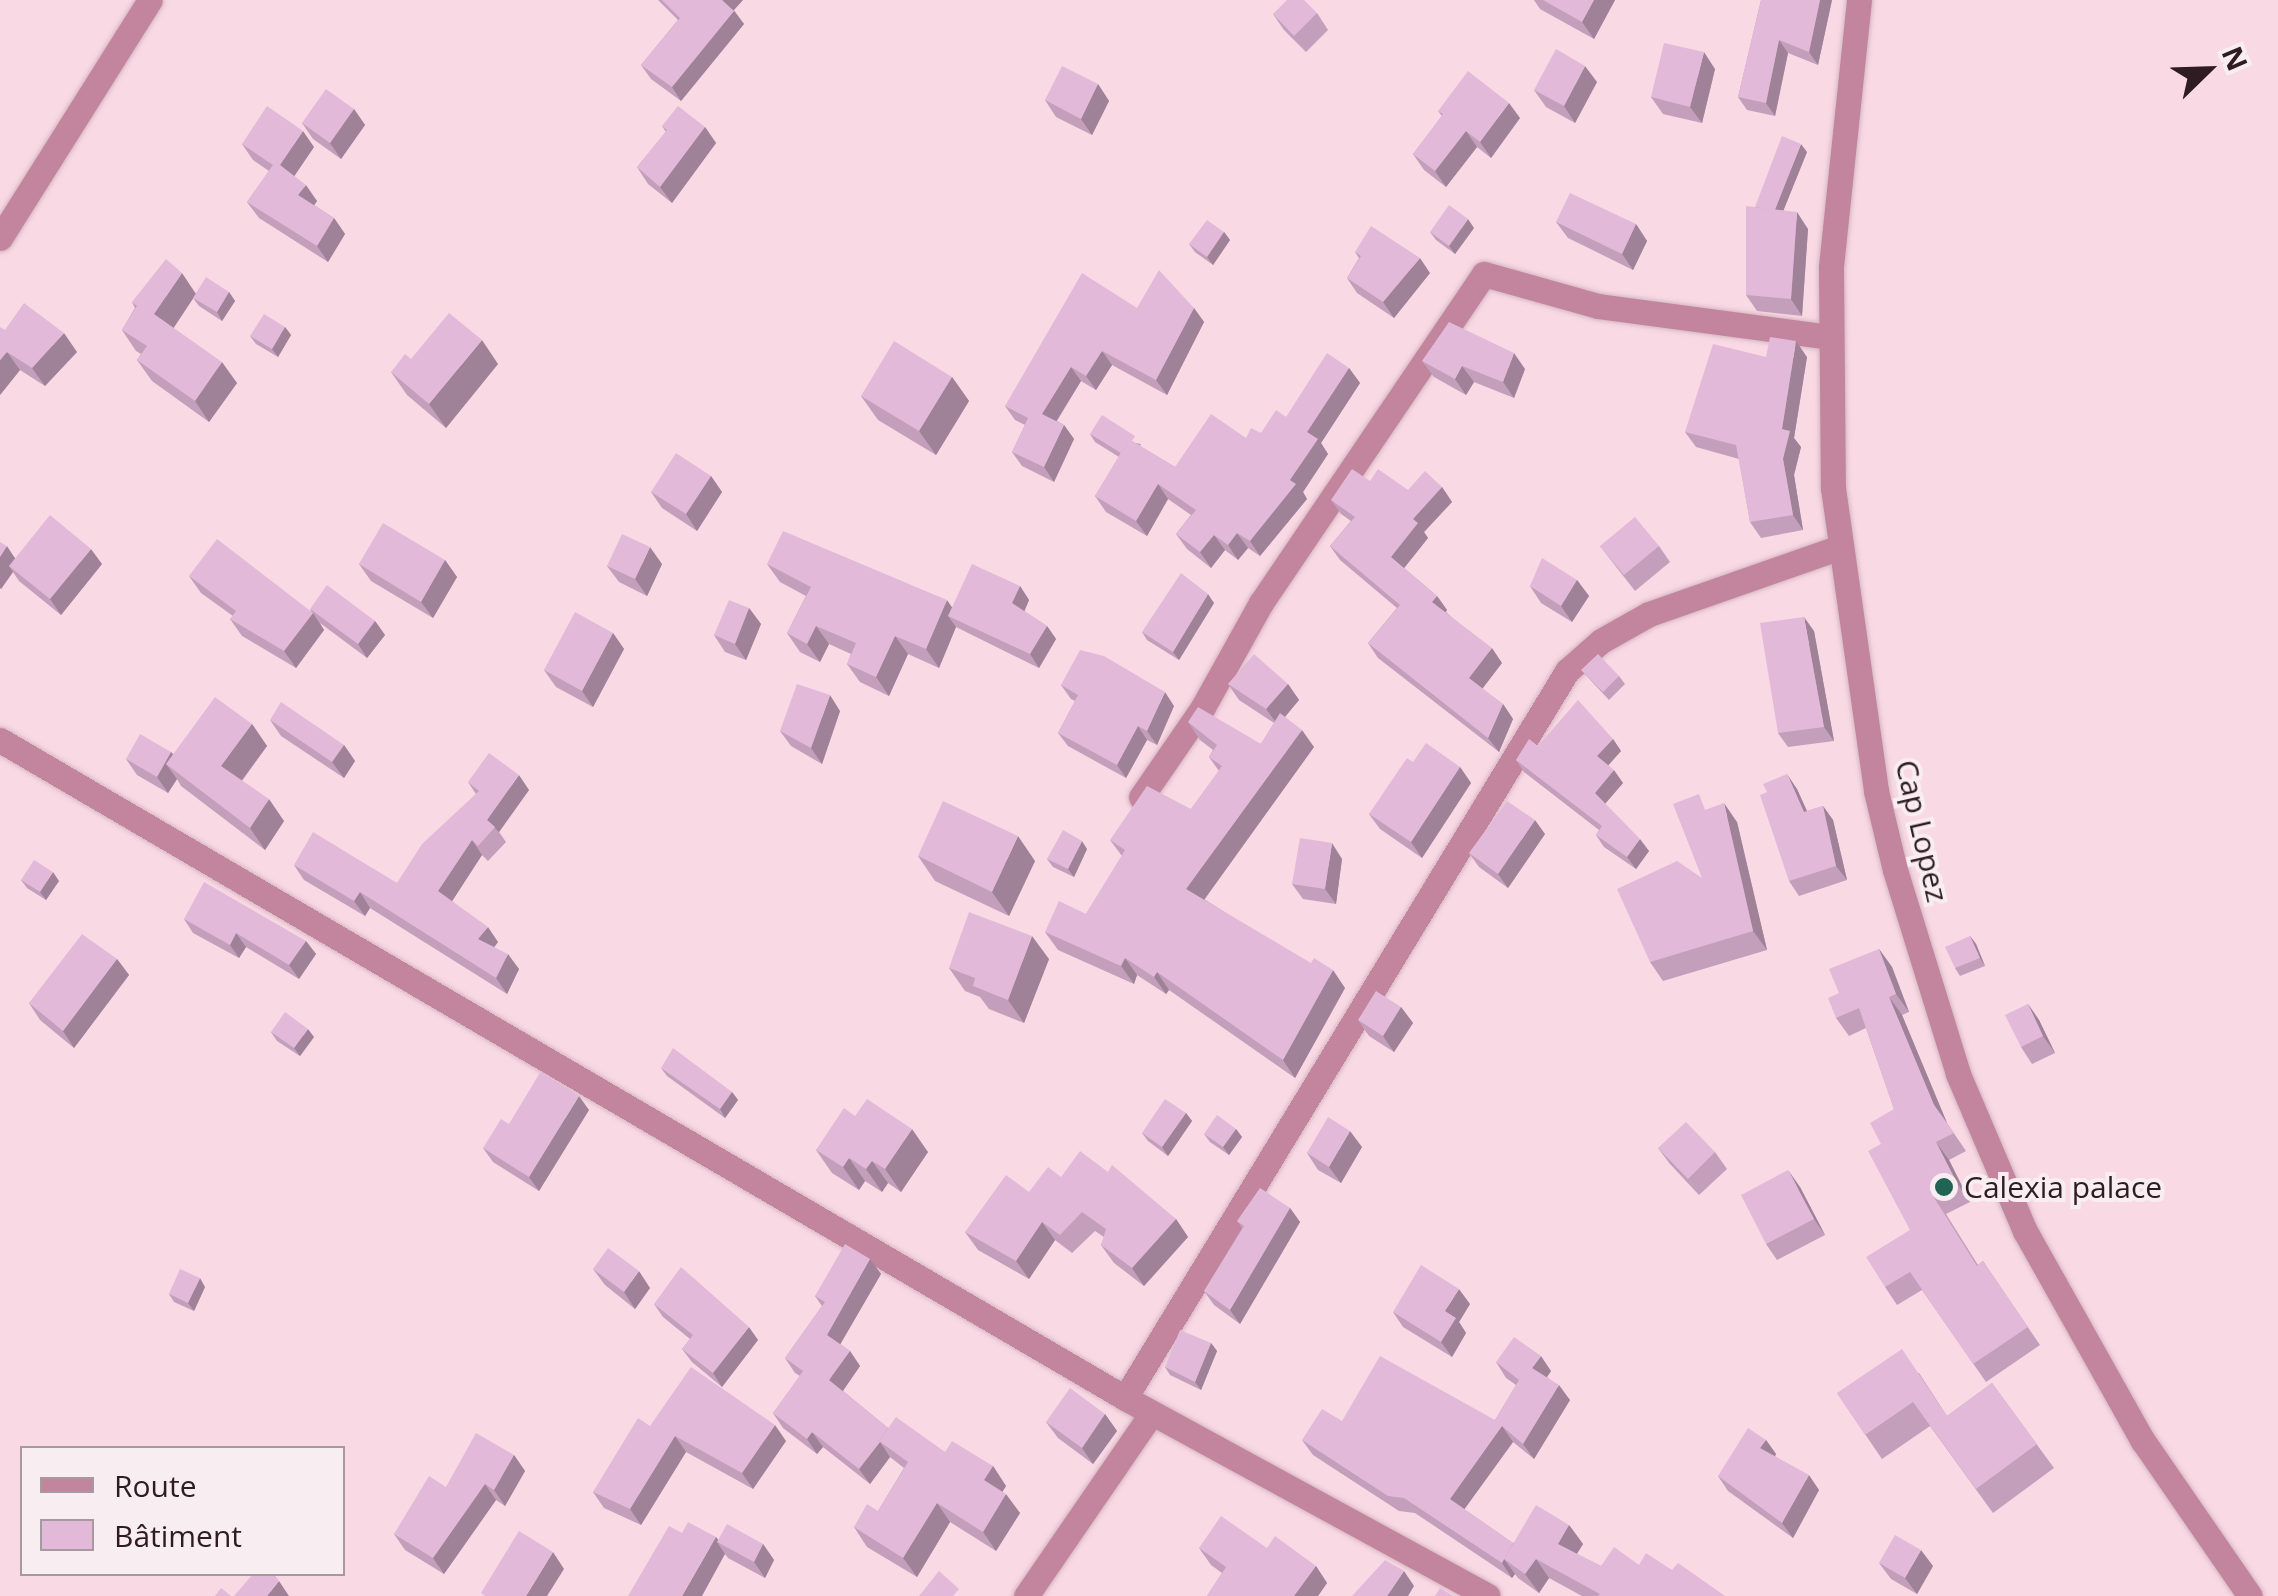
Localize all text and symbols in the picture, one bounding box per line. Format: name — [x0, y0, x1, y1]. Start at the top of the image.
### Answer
north arrow — [2158, 20, 2258, 120]
text: N — [2214, 40, 2258, 76]
street label: Cap Lopez — [1888, 756, 1956, 906]
place label: Calexia palace — [1964, 1169, 2162, 1205]
marker: Calexia palace — [1933, 1176, 1955, 1198]
legend — [20, 1446, 345, 1576]
text: Route — [114, 1465, 197, 1506]
text: Bâtiment — [114, 1515, 242, 1556]

